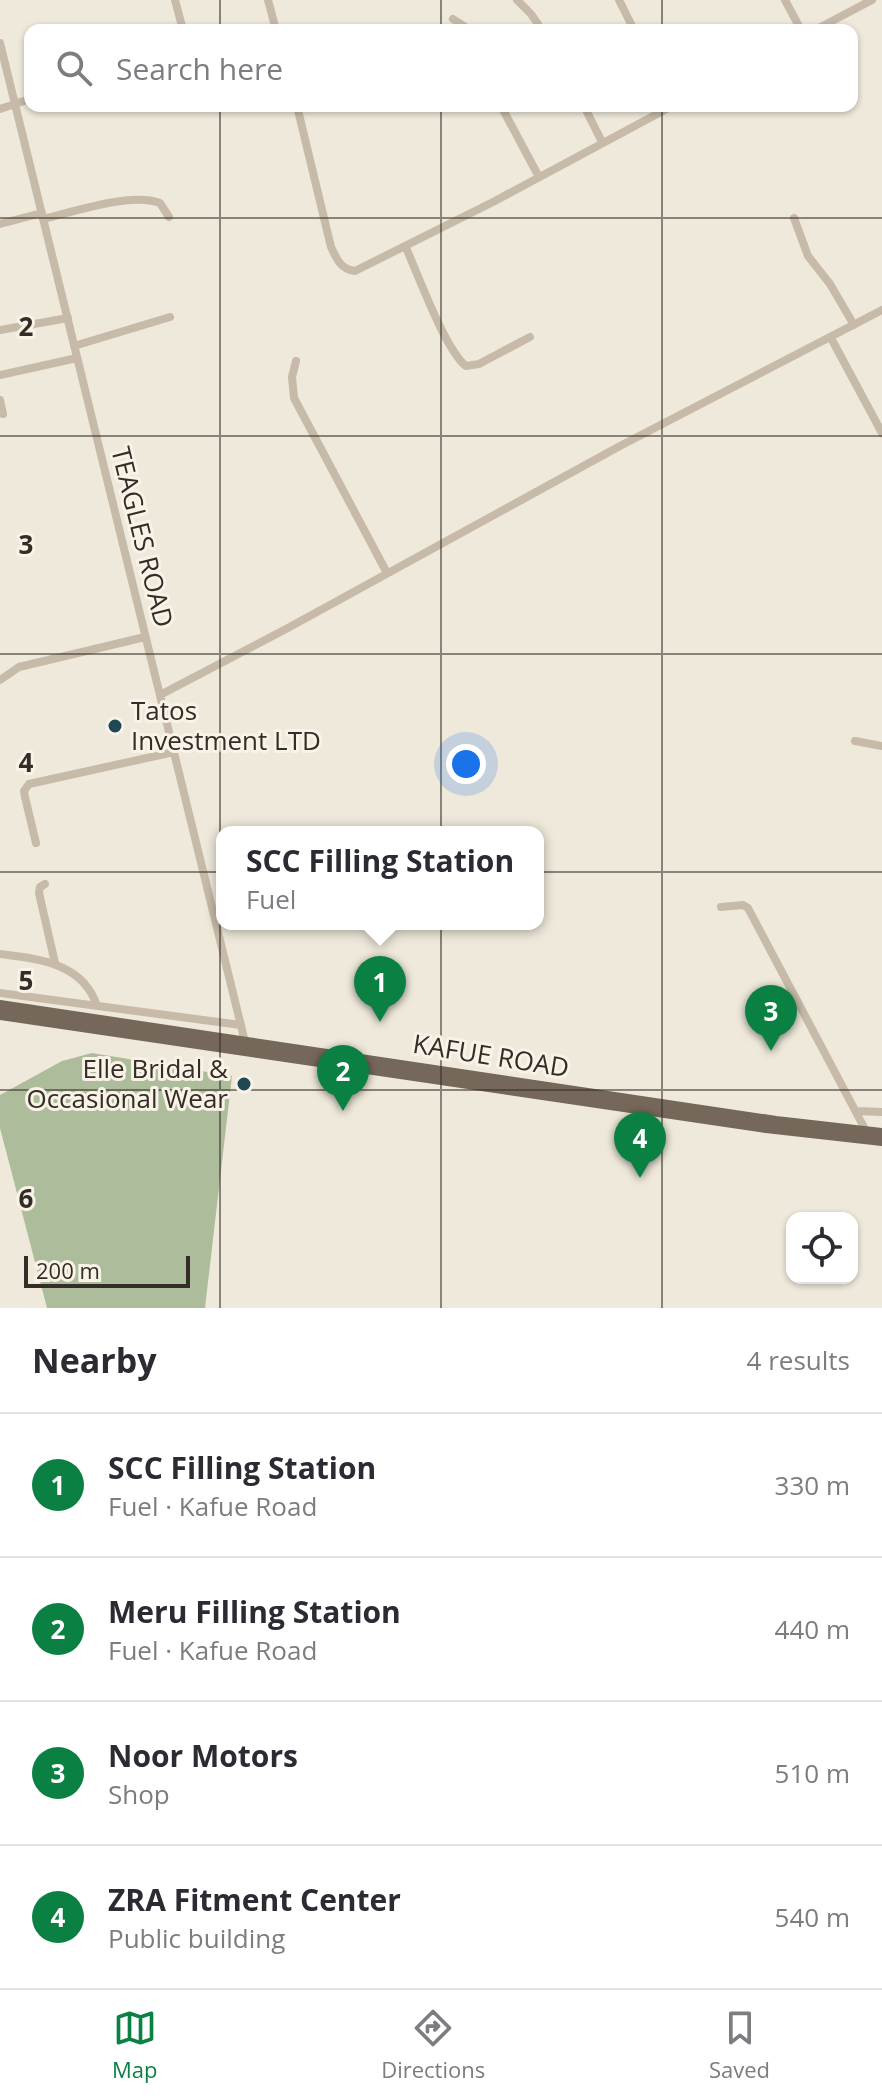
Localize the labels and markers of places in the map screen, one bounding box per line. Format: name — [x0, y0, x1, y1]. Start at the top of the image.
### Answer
place label: Tatos Investment LTD — [131, 692, 321, 758]
marker: Tatos Investment LTD — [106, 717, 124, 735]
pin: 1 — [354, 956, 406, 1022]
pin: 3 — [745, 985, 797, 1051]
pin: 2 — [317, 1045, 369, 1111]
place label: Elle Bridal & Occasional Wear — [26, 1050, 228, 1116]
marker: Elle Bridal & Occasional Wear — [235, 1075, 253, 1093]
pin: 4 — [614, 1112, 666, 1178]

